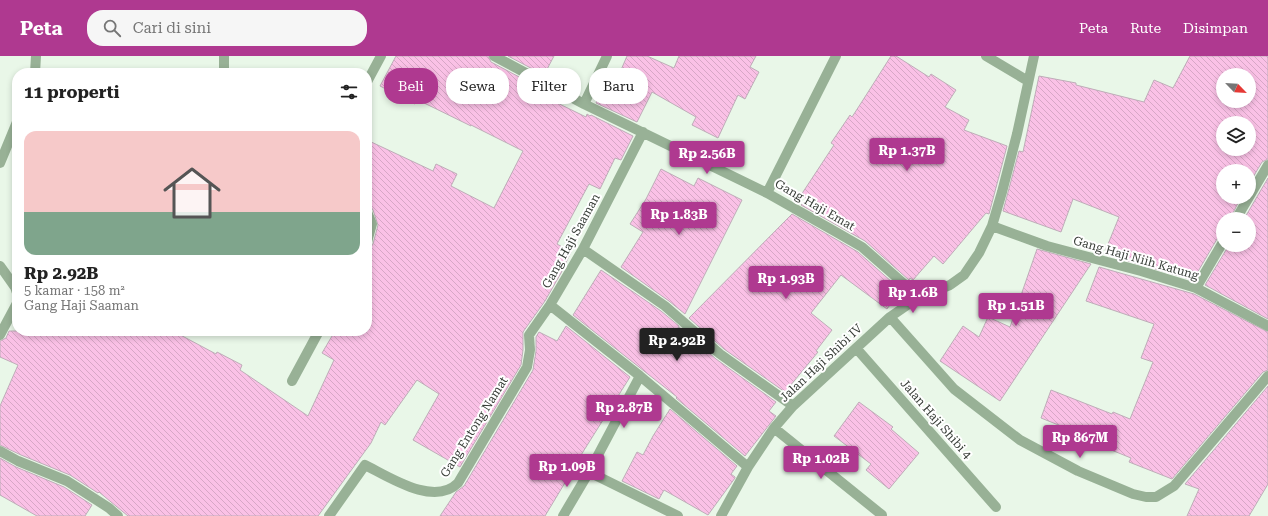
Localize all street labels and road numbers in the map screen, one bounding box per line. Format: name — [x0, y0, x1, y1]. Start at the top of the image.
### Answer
street label: Gang Haji Emat — [773, 176, 858, 234]
street label: Gang Haji Saaman — [539, 191, 603, 291]
street label: Gang Haji Niih Katung — [1072, 233, 1201, 283]
street label: Jalan Haji Shibi IV — [777, 321, 865, 405]
street label: Gang Entong Namat — [437, 374, 511, 480]
street label: Jalan Haji Shibi 4 — [898, 376, 975, 462]

